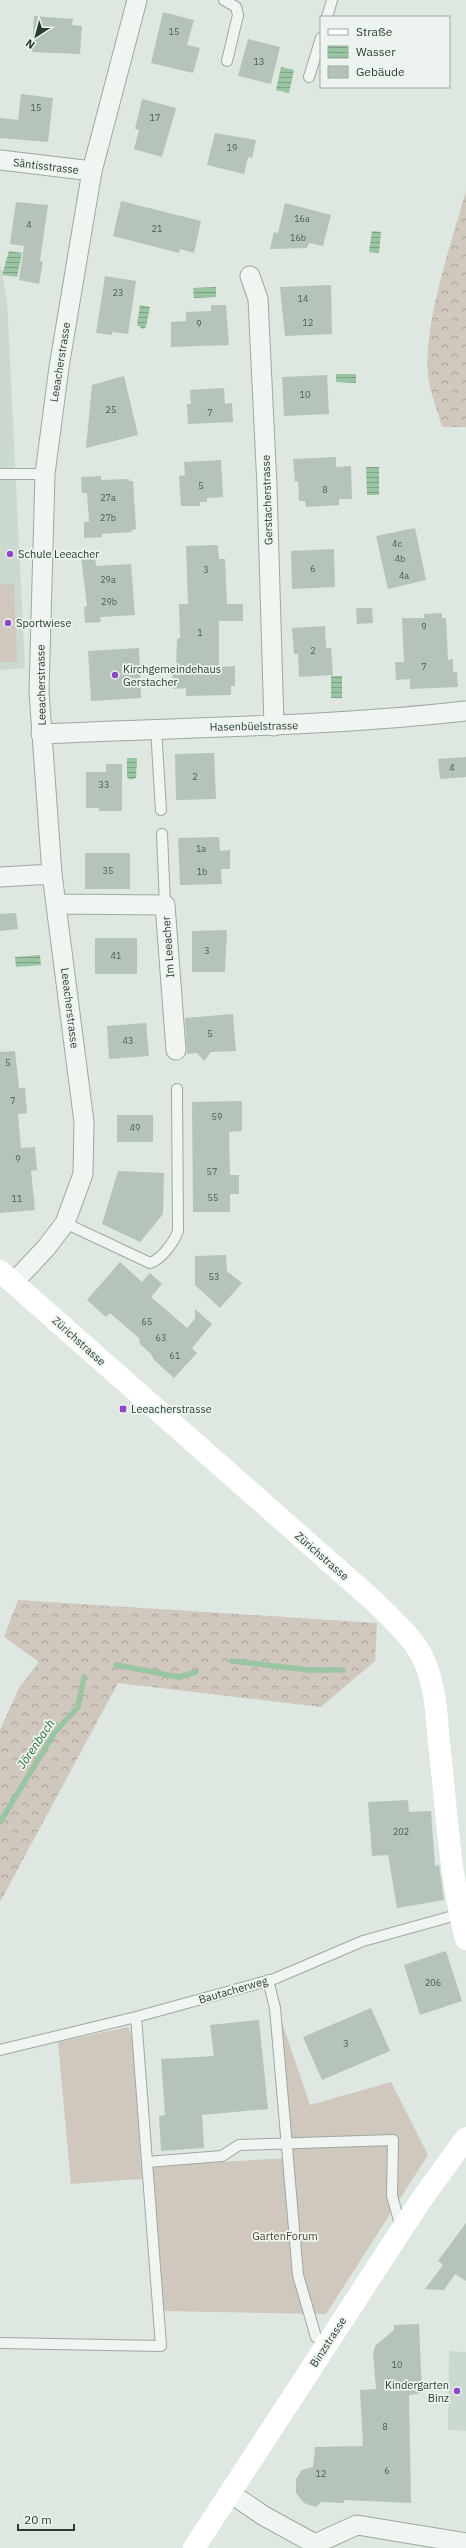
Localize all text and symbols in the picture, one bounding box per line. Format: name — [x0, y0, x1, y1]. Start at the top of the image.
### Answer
north arrow — [16, 16, 56, 56]
legend — [320, 16, 450, 88]
text: Straße — [356, 24, 393, 39]
house number: 15 — [169, 26, 179, 37]
text: N — [23, 36, 37, 52]
text: Wasser — [356, 44, 396, 59]
house number: 13 — [254, 56, 264, 67]
text: Gebäude — [356, 64, 405, 79]
house number: 15 — [31, 102, 41, 113]
house number: 17 — [150, 112, 160, 123]
house number: 19 — [227, 142, 237, 153]
street label: Säntisstrasse — [12, 155, 80, 177]
house number: 16a — [294, 213, 310, 224]
house number: 4 — [26, 219, 32, 230]
house number: 21 — [152, 223, 162, 234]
house number: 16b — [290, 232, 306, 243]
house number: 23 — [113, 287, 123, 298]
house number: 14 — [298, 293, 308, 304]
house number: 12 — [303, 317, 313, 328]
house number: 9 — [196, 318, 202, 329]
street label: Leeacherstrasse — [47, 321, 73, 403]
house number: 10 — [300, 389, 310, 400]
house number: 25 — [106, 404, 116, 415]
house number: 7 — [207, 407, 213, 418]
street label: Gerstacherstrasse — [258, 455, 276, 545]
house number: 5 — [198, 480, 204, 491]
house number: 8 — [322, 484, 328, 495]
house number: 27a — [100, 492, 116, 503]
house number: 27b — [100, 512, 116, 523]
house number: 4c — [392, 538, 402, 549]
place label: Schule Leeacher — [18, 547, 99, 561]
marker: Schule Leeacher — [5, 549, 15, 559]
house number: 4b — [395, 553, 405, 564]
house number: 6 — [310, 563, 316, 574]
house number: 3 — [203, 564, 209, 575]
house number: 4a — [399, 570, 409, 581]
house number: 29a — [100, 574, 116, 585]
house number: 29b — [101, 596, 117, 607]
place label: Sportwiese — [16, 616, 72, 630]
marker: Sportwiese — [3, 618, 13, 628]
house number: 9 — [421, 621, 427, 632]
house number: 1 — [197, 627, 203, 638]
street label: Leeacherstrasse — [33, 644, 49, 726]
house number: 2 — [310, 645, 316, 656]
house number: 7 — [421, 661, 427, 672]
place label: Kirchgemeindehaus Gerstacher — [123, 662, 221, 689]
marker: Kirchgemeindehaus Gerstacher — [110, 670, 120, 680]
street label: Hasenbüelstrasse — [210, 718, 298, 734]
house number: 4 — [449, 762, 455, 773]
house number: 2 — [192, 771, 198, 782]
house number: 33 — [99, 779, 109, 790]
house number: 1a — [196, 843, 206, 854]
house number: 35 — [103, 865, 113, 876]
house number: 1b — [197, 866, 207, 877]
street label: Im Leeacher — [159, 916, 177, 978]
house number: 3 — [204, 945, 210, 956]
house number: 41 — [111, 950, 121, 961]
street label: Leeacherstrasse — [58, 967, 82, 1049]
house number: 5 — [207, 1028, 213, 1039]
house number: 43 — [123, 1035, 133, 1046]
house number: 5 — [5, 1057, 11, 1068]
house number: 7 — [10, 1095, 16, 1106]
house number: 59 — [212, 1111, 222, 1122]
house number: 49 — [130, 1122, 140, 1133]
house number: 9 — [15, 1153, 21, 1164]
house number: 57 — [207, 1166, 217, 1177]
house number: 55 — [208, 1192, 218, 1203]
house number: 11 — [12, 1193, 22, 1204]
house number: 53 — [209, 1271, 219, 1282]
street label: Zürichstrasse — [49, 1313, 109, 1369]
house number: 65 — [142, 1316, 152, 1327]
house number: 63 — [156, 1332, 166, 1343]
house number: 61 — [170, 1350, 180, 1361]
place label: Leeacherstrasse — [131, 1402, 212, 1416]
marker: Leeacherstrasse — [118, 1404, 128, 1414]
street label: Zürichstrasse — [292, 1529, 352, 1583]
water label: Jörenbach — [14, 1716, 58, 1771]
house number: 202 — [393, 1826, 409, 1837]
street label: Bautacherweg — [197, 1973, 269, 2007]
house number: 206 — [425, 1977, 441, 1988]
house number: 3 — [343, 2038, 349, 2049]
park label: GartenForum — [252, 2229, 318, 2243]
street label: Binzstrasse — [307, 2314, 349, 2370]
house number: 10 — [392, 2359, 402, 2370]
place label: Kindergarten Binz — [385, 2378, 449, 2405]
marker: Kindergarten Binz — [452, 2386, 462, 2396]
house number: 8 — [382, 2421, 388, 2432]
house number: 6 — [384, 2465, 390, 2476]
house number: 12 — [316, 2468, 326, 2479]
scale bar — [18, 2506, 74, 2532]
text: 20 m — [24, 2512, 52, 2527]

